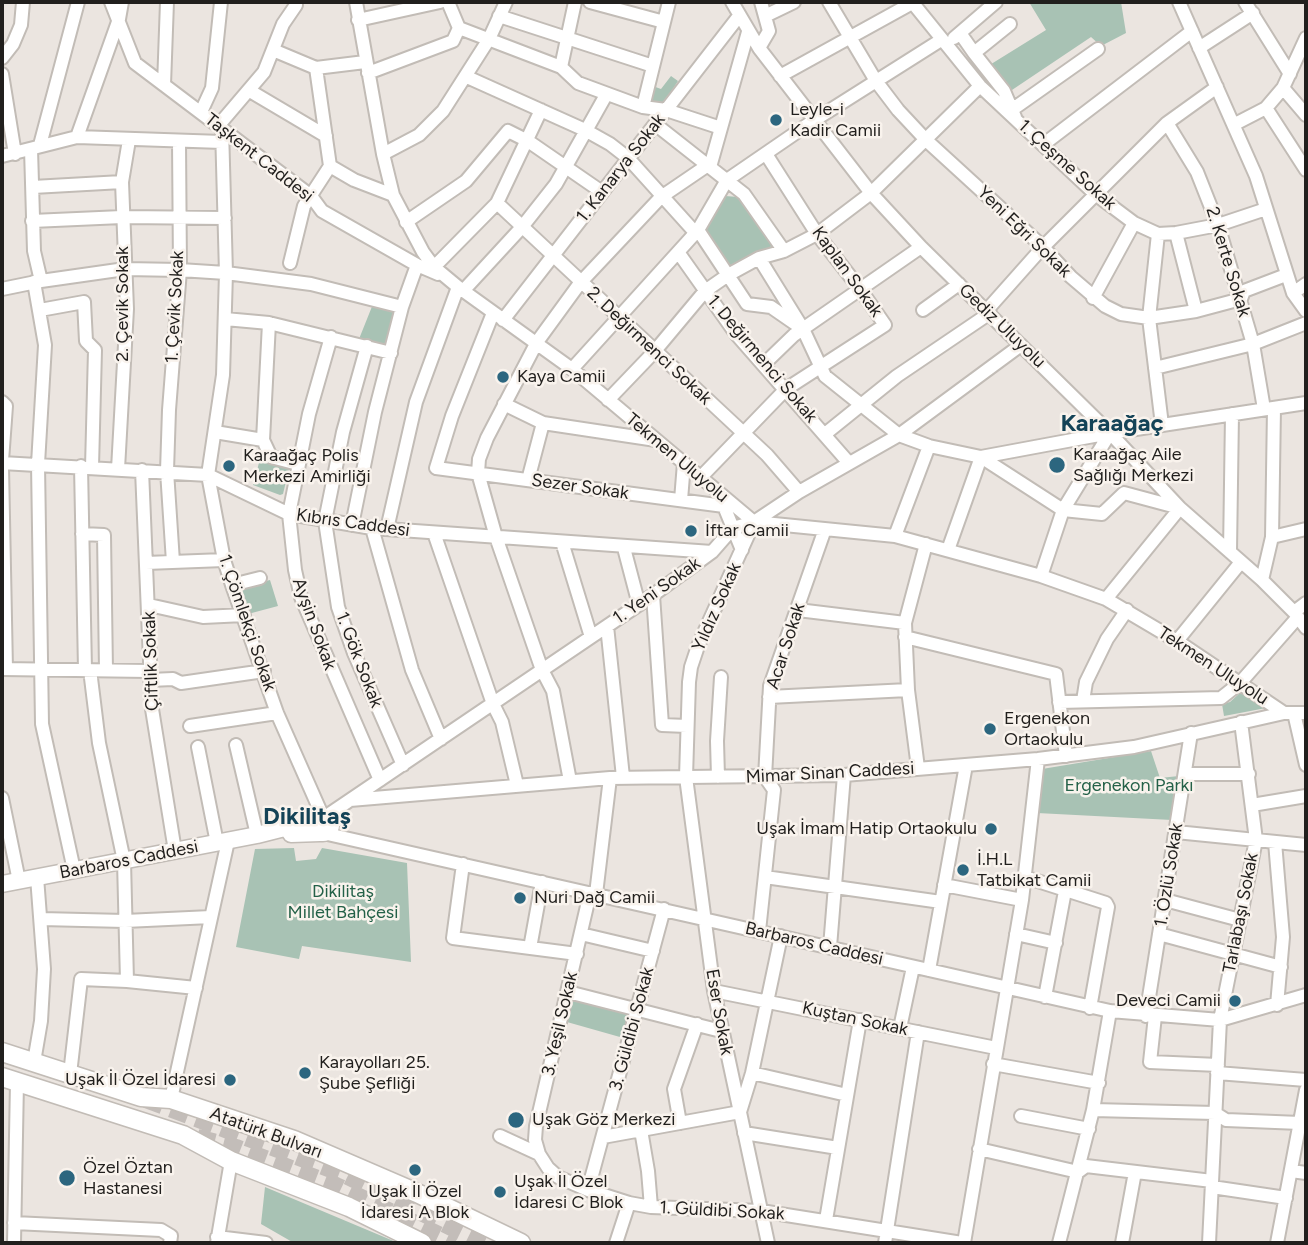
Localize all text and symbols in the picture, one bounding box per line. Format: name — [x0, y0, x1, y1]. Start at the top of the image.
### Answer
place label: Leyle-i Kadir Camii — [790, 99, 881, 142]
street label: Taşkent Caddesi — [200, 109, 318, 207]
street label: 1. Kanarya Sokak — [572, 109, 670, 227]
marker: Leyle-i Kadir Camii — [768, 112, 784, 128]
street label: 1. Çeşme Sokak — [1014, 115, 1120, 215]
street label: Yeni Eğri Sokak — [973, 182, 1075, 282]
street label: 2. Kerte Sokak — [1201, 204, 1255, 320]
street label: Kaplan Sokak — [807, 223, 887, 321]
street label: 2. Çevik Sokak — [112, 246, 134, 362]
street label: 1. Çevik Sokak — [161, 250, 189, 364]
street label: Gediz Uluyolu — [954, 279, 1050, 373]
street label: 2. Değirmenci Sokak — [582, 283, 716, 409]
street label: 1. Değirmenci Sokak — [702, 291, 822, 427]
place label: Kaya Camii — [517, 366, 606, 388]
marker: Kaya Camii — [495, 369, 511, 385]
street label: Tekmen Uluyolu — [621, 409, 733, 507]
district label: Karaağaç — [1060, 410, 1164, 438]
place label: Karaağaç Aile Sağlığı Merkezi — [1073, 444, 1194, 486]
place label: Karaağaç Polis Merkezi Amirliği — [243, 445, 371, 488]
marker: Karaağaç Aile Sağlığı Merkezi — [1047, 455, 1067, 475]
marker: Karaağaç Polis Merkezi Amirliği — [221, 458, 237, 474]
street label: Sezer Sokak — [530, 469, 630, 505]
street label: Kıbrıs Caddesi — [295, 504, 411, 542]
place label: İftar Camii — [705, 520, 789, 542]
marker: İftar Camii — [683, 523, 699, 539]
street label: 1. Çömlekçi Sokak — [214, 552, 280, 694]
street label: 1. Yeni Sokak — [609, 553, 705, 629]
street label: Yıldız Sokak — [688, 559, 746, 655]
street label: Ayşin Sokak — [287, 575, 341, 673]
street label: Acar Sokak — [762, 600, 810, 692]
street label: 1. Gök Sokak — [331, 609, 387, 711]
street label: Çiftlik Sokak — [138, 611, 164, 711]
street label: Tekmen Uluyolu — [1154, 622, 1272, 710]
place label: Ergenekon Ortaokulu — [1004, 708, 1090, 750]
marker: Ergenekon Ortaokulu — [982, 721, 998, 737]
street label: Mimar Sinan Caddesi — [745, 758, 915, 788]
park label: Ergenekon Parkı — [1065, 775, 1193, 797]
district label: Dikilitaş — [263, 803, 351, 831]
place label: Uşak İmam Hatip Ortaokulu — [756, 818, 977, 840]
marker: Uşak İmam Hatip Ortaokulu — [983, 821, 999, 837]
street label: 1. Özlü Sokak — [1150, 822, 1188, 928]
street label: Barbaros Caddesi — [58, 836, 200, 884]
place label: İ.H.L Tatbikat Camii — [977, 849, 1091, 892]
street label: Tarlabaşı Sokak — [1219, 851, 1263, 975]
marker: İ.H.L Tatbikat Camii — [955, 862, 971, 878]
park label: Dikilitaş Millet Bahçesi — [288, 881, 398, 924]
place label: Nuri Dağ Camii — [534, 887, 655, 909]
marker: Nuri Dağ Camii — [512, 890, 528, 906]
street label: Barbaros Caddesi — [743, 918, 885, 970]
street label: 3. Güldibi Sokak — [605, 965, 659, 1093]
street label: Eser Sokak — [701, 967, 737, 1057]
street label: 3. Yeşil Sokak — [537, 970, 583, 1078]
place label: Deveci Camii — [1116, 990, 1221, 1012]
marker: Deveci Camii — [1227, 993, 1243, 1009]
street label: Kuştan Sokak — [800, 997, 910, 1041]
place label: Karayolları 25. Şube Şefliği — [319, 1052, 430, 1094]
marker: Karayolları 25. Şube Şefliği — [297, 1065, 313, 1081]
place label: Uşak İl Özel İdaresi — [65, 1069, 216, 1091]
marker: Uşak İl Özel İdaresi — [222, 1072, 238, 1088]
street label: Atatürk Bulvarı — [207, 1103, 325, 1163]
place label: Uşak Göz Merkezi — [532, 1109, 675, 1131]
marker: Uşak Göz Merkezi — [506, 1110, 526, 1130]
place label: Özel Öztan Hastanesi — [83, 1157, 173, 1200]
marker: Uşak İl Özel İdaresi A Blok — [407, 1162, 423, 1178]
marker: Özel Öztan Hastanesi — [57, 1168, 77, 1188]
place label: Uşak İl Özel İdaresi C Blok — [514, 1171, 623, 1214]
place label: Uşak İl Özel İdaresi A Blok — [361, 1181, 469, 1224]
marker: Uşak İl Özel İdaresi C Blok — [492, 1184, 508, 1200]
street label: 1. Güldibi Sokak — [659, 1197, 785, 1225]

